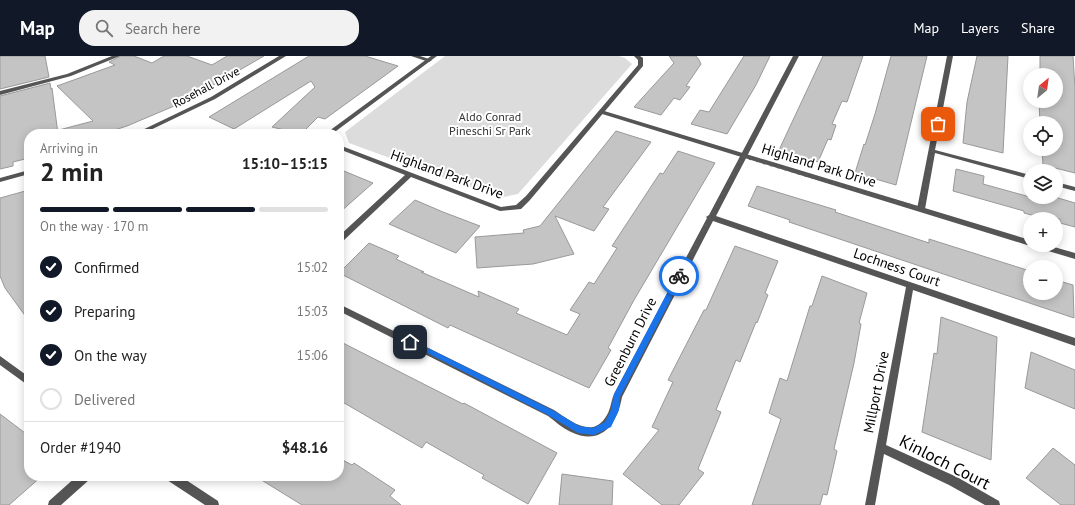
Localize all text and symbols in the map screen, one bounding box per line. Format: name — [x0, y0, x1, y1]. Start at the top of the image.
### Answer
search box — [79, 10, 359, 46]
text: Map — [20, 16, 55, 40]
icon: search — [93, 17, 115, 39]
text: Search here — [125, 19, 201, 38]
text: Map — [913, 19, 939, 37]
text: Layers — [961, 19, 999, 37]
text: Share — [1021, 19, 1055, 37]
street label: Rosehall Drive — [170, 63, 242, 111]
north arrow — [1023, 68, 1063, 108]
map controls — [1023, 68, 1063, 300]
pin — [921, 107, 955, 141]
park label: Aldo Conrad Pineschi Sr Park — [449, 109, 531, 138]
icon: bag — [927, 113, 949, 135]
button: locate — [1023, 116, 1063, 156]
street label: Highland Park Drive — [760, 139, 878, 191]
text: Arriving in — [40, 140, 98, 157]
street label: Highland Park Drive — [388, 145, 506, 203]
text: 15:10–15:15 — [242, 154, 328, 173]
text: 2 min — [40, 155, 103, 188]
button: layers — [1023, 164, 1063, 204]
button: + — [1023, 212, 1063, 252]
text: On the way · 170 m — [40, 218, 148, 235]
street label: Lochness Court — [851, 244, 943, 290]
icon: check — [40, 256, 62, 278]
courier — [659, 256, 699, 296]
text: Confirmed — [74, 258, 139, 277]
text: 15:02 — [297, 259, 328, 276]
button: − — [1023, 260, 1063, 300]
icon: bike — [668, 265, 690, 287]
street label: Greenburn Drive — [600, 294, 660, 390]
icon: check — [40, 300, 62, 322]
text: Preparing — [74, 302, 136, 321]
text: 15:03 — [297, 303, 328, 320]
pin — [393, 325, 427, 359]
icon: home — [399, 331, 421, 353]
icon: check — [40, 344, 62, 366]
text: On the way — [74, 346, 147, 365]
text: 15:06 — [297, 347, 328, 364]
street label: Millport Drive — [859, 349, 893, 435]
text: Delivered — [74, 390, 135, 409]
street label: Kinloch Court — [896, 430, 994, 494]
text: Order #1940 — [40, 438, 121, 457]
text: $48.16 — [282, 438, 328, 457]

